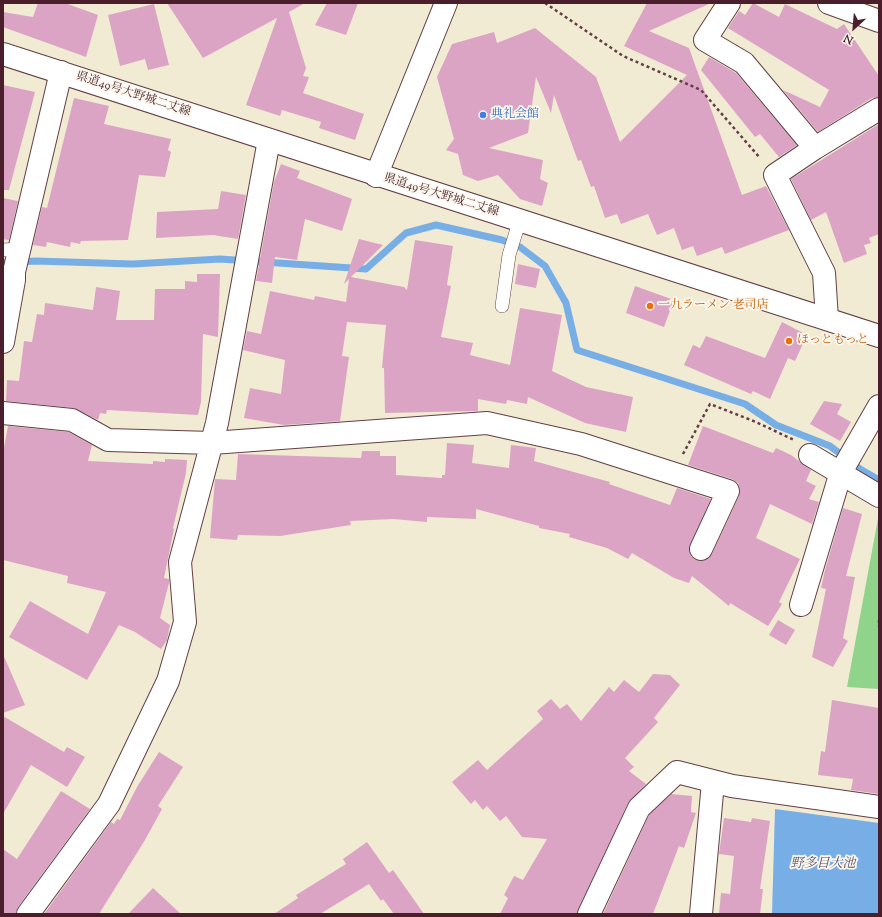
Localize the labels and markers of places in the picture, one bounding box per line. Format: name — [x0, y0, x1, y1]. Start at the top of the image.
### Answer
place label: 典礼会館 — [491, 108, 539, 122]
marker: 典礼会館 — [478, 110, 488, 120]
place label: 一九ラーメン 老司店 — [658, 299, 769, 313]
marker: 一九ラーメン 老司店 — [645, 301, 655, 311]
place label: ほっともっと — [797, 334, 869, 348]
marker: ほっともっと — [784, 336, 794, 346]

